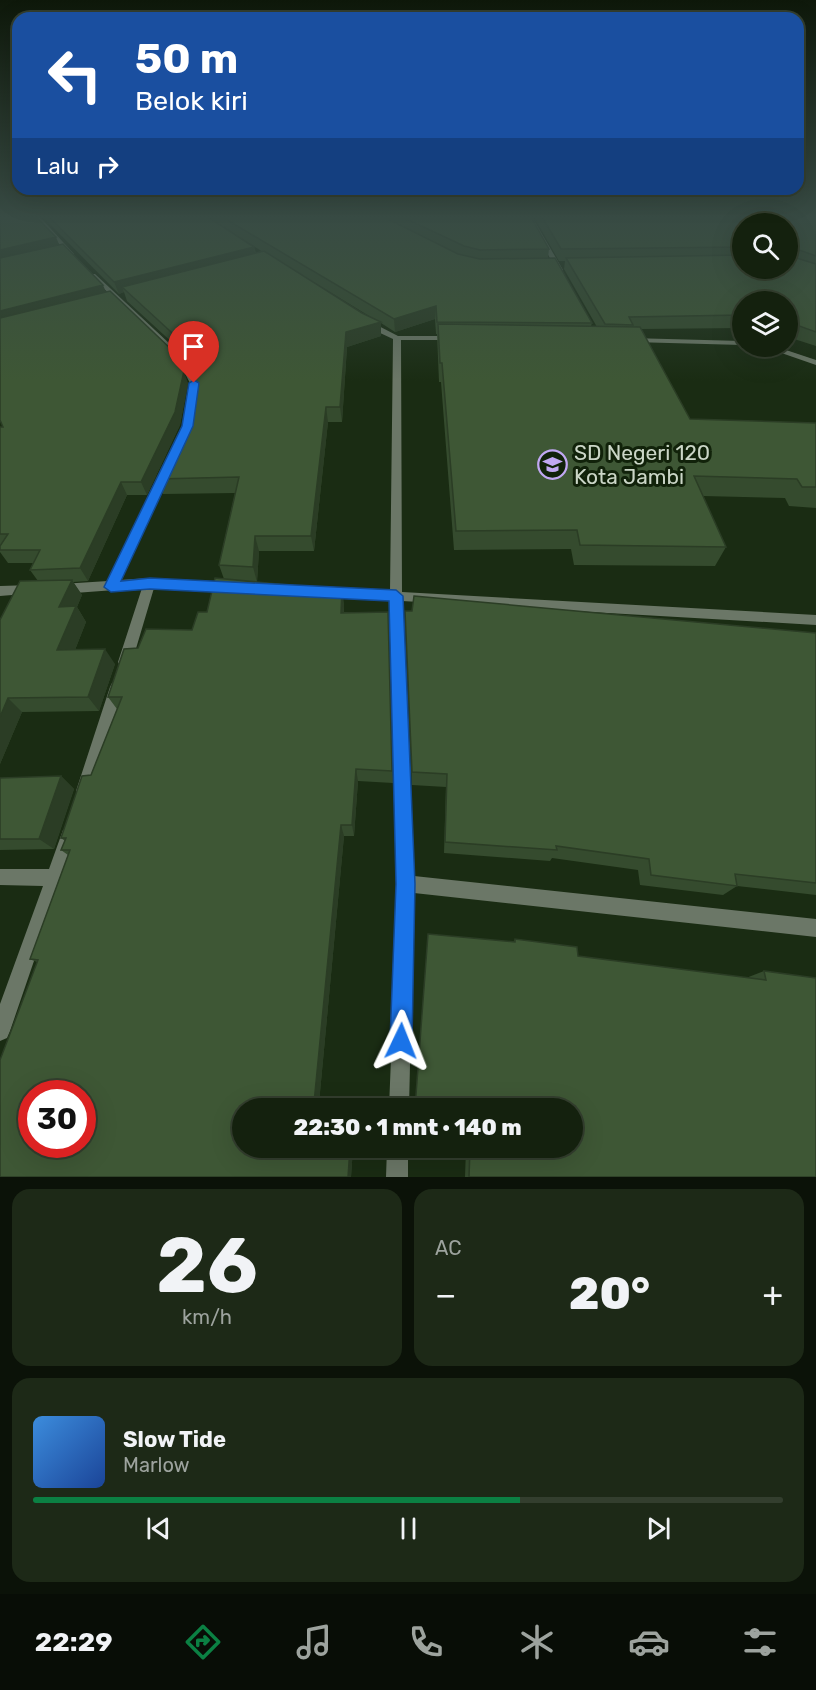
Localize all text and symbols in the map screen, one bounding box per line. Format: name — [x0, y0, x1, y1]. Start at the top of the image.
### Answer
text: 50 m — [135, 34, 238, 84]
icon: left — [36, 36, 114, 114]
text: Belok kiri — [135, 85, 248, 117]
icon: right — [91, 150, 124, 183]
text: Lalu — [36, 153, 79, 180]
map controls — [732, 213, 798, 357]
button: search — [732, 213, 798, 279]
button: layers — [732, 291, 798, 357]
pin — [168, 321, 219, 383]
icon: arrive — [177, 330, 210, 363]
place label: SD Negeri 120 Kota Jambi — [574, 440, 710, 489]
school or university icon: SD Negeri 120 Kota Jambi — [537, 448, 569, 480]
position arrow — [369, 1009, 433, 1073]
speed limit sign: 30 — [18, 1080, 96, 1158]
text: 22:30 · 1 mnt · 140 m — [293, 1114, 522, 1141]
text: 26 — [156, 1219, 258, 1312]
text: AC — [435, 1236, 461, 1260]
text: 20° — [569, 1267, 650, 1320]
text: − — [435, 1275, 456, 1314]
text: + — [762, 1275, 783, 1314]
text: km/h — [182, 1305, 232, 1329]
text: Slow Tide — [123, 1426, 226, 1453]
text: Marlow — [123, 1453, 190, 1477]
icon: previous — [142, 1512, 175, 1545]
icon: pause — [392, 1512, 425, 1545]
icon: next — [642, 1512, 675, 1545]
icon: directions — [182, 1621, 224, 1663]
icon: music — [293, 1621, 335, 1663]
icon: phone — [405, 1621, 447, 1663]
icon: climate — [516, 1621, 558, 1663]
icon: car — [628, 1621, 670, 1663]
icon: filters — [739, 1621, 781, 1663]
text: 22:29 — [35, 1626, 113, 1658]

